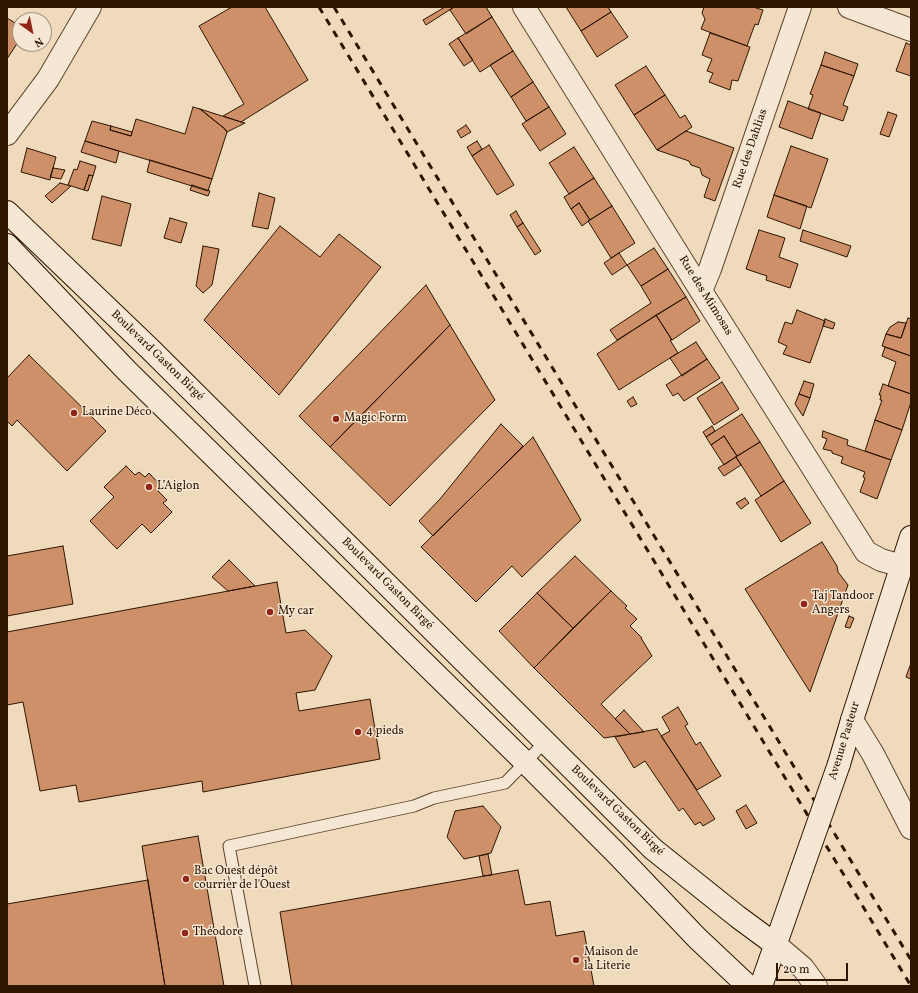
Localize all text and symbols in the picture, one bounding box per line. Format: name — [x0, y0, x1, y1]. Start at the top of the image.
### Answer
north arrow — [12, 12, 52, 52]
text: N — [31, 33, 46, 50]
street label: Rue des Dahlias — [731, 107, 771, 191]
street label: Rue des Mimosas — [675, 254, 735, 338]
street label: Boulevard Gaston Birgé — [107, 308, 207, 404]
place label: Laurine Déco — [82, 406, 152, 420]
marker: Laurine Déco — [69, 408, 79, 418]
place label: Magic Form — [344, 412, 407, 426]
marker: Magic Form — [331, 414, 341, 424]
place label: L’Aiglon — [157, 480, 200, 494]
marker: L’Aiglon — [144, 482, 154, 492]
street label: Boulevard Gaston Birgé — [338, 535, 436, 633]
place label: Taj Tandoor Angers — [812, 590, 874, 618]
marker: Taj Tandoor Angers — [799, 599, 809, 609]
place label: My car — [278, 605, 314, 619]
marker: My car — [265, 607, 275, 617]
street label: Avenue Pasteur — [826, 700, 864, 782]
place label: 4 pieds — [366, 725, 404, 739]
marker: 4 pieds — [353, 727, 363, 737]
street label: Boulevard Gaston Birgé — [567, 763, 667, 859]
place label: Bac Ouest dépôt courrier de l'Ouest — [194, 865, 291, 893]
marker: Bac Ouest dépôt courrier de l'Ouest — [181, 874, 191, 884]
place label: Théodore — [193, 926, 243, 940]
marker: Théodore — [180, 928, 190, 938]
place label: Maison de la Literie — [584, 946, 638, 974]
marker: Maison de la Literie — [571, 955, 581, 965]
scale bar — [778, 955, 850, 981]
text: 20 m — [783, 962, 810, 978]

